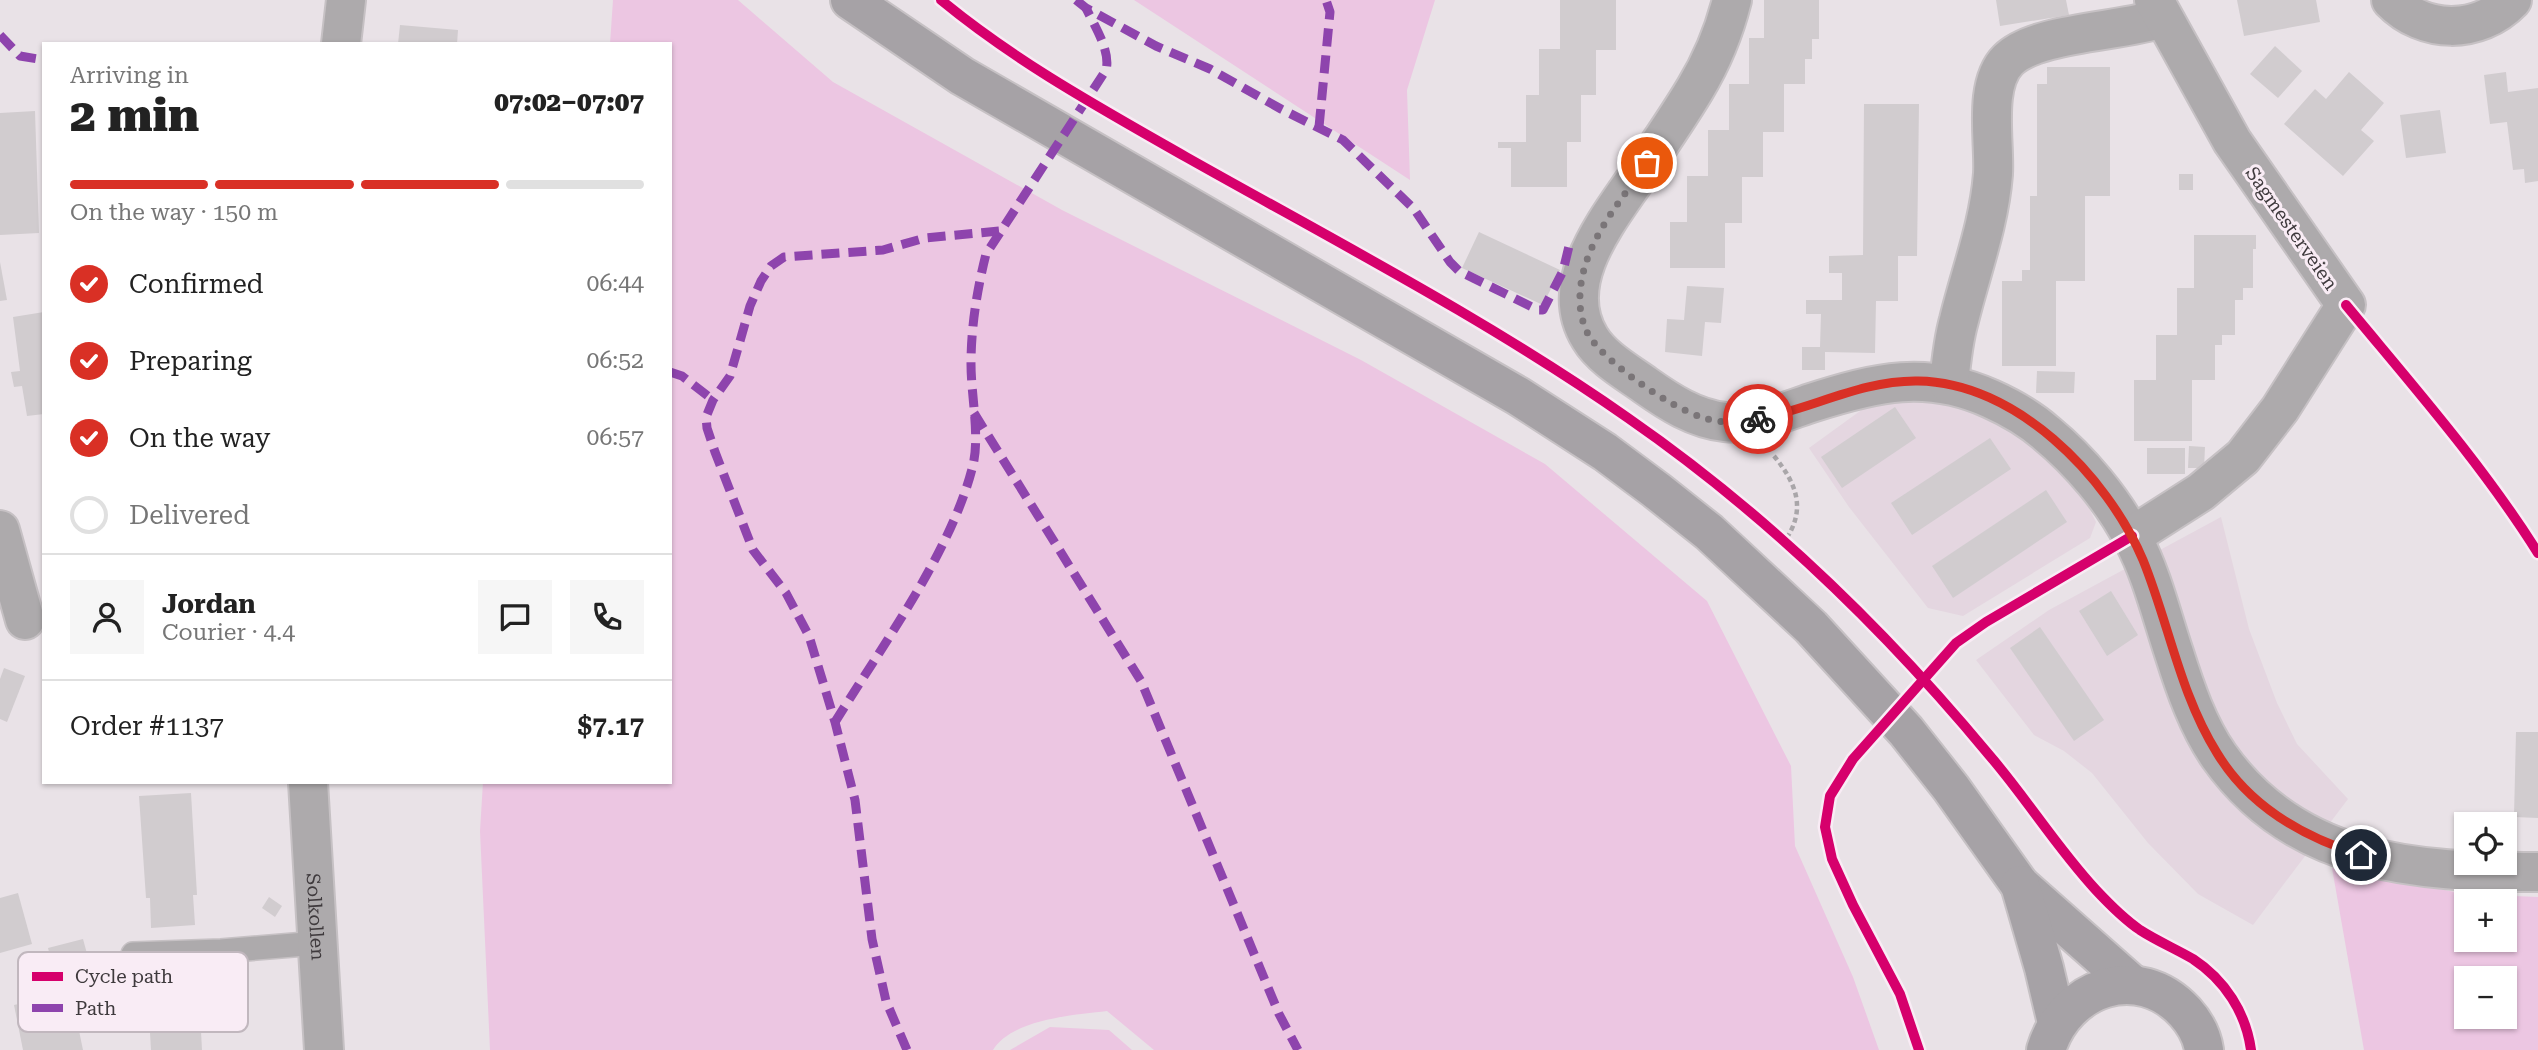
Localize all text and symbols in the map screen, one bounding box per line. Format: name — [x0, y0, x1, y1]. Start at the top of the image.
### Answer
text: Arriving in — [70, 62, 189, 89]
text: 07:02–07:07 — [494, 87, 644, 117]
text: 2 min — [70, 88, 199, 142]
pin — [1617, 133, 1677, 193]
icon: bag — [1628, 144, 1666, 182]
street label: Sagmesterveien — [2241, 162, 2343, 294]
text: On the way · 150 m — [70, 199, 278, 226]
icon: check — [70, 265, 108, 303]
text: Confirmed — [129, 269, 264, 299]
text: 06:44 — [587, 270, 644, 297]
icon: check — [70, 342, 108, 380]
text: Preparing — [129, 346, 252, 376]
text: 06:52 — [587, 347, 644, 374]
courier — [1723, 384, 1793, 454]
icon: bike — [1739, 400, 1777, 438]
icon: check — [70, 419, 108, 457]
text: On the way — [129, 423, 270, 453]
text: 06:57 — [587, 424, 644, 451]
text: Delivered — [129, 500, 250, 530]
button: person — [70, 580, 144, 654]
button: chat — [478, 580, 552, 654]
button: phone — [570, 580, 644, 654]
text: Jordan — [162, 589, 256, 619]
text: Courier · 4.4 — [162, 619, 295, 646]
text: Order #1137 — [70, 711, 224, 741]
text: $7.17 — [578, 711, 644, 741]
map controls — [2454, 812, 2517, 1029]
button: locate — [2454, 812, 2517, 875]
pin — [2331, 825, 2391, 885]
icon: home — [2342, 836, 2380, 874]
street label: Solkollen — [301, 873, 330, 961]
button: + — [2454, 889, 2517, 952]
legend — [18, 952, 248, 1032]
text: Cycle path — [75, 965, 173, 988]
button: − — [2454, 966, 2517, 1029]
text: Path — [75, 997, 116, 1020]

